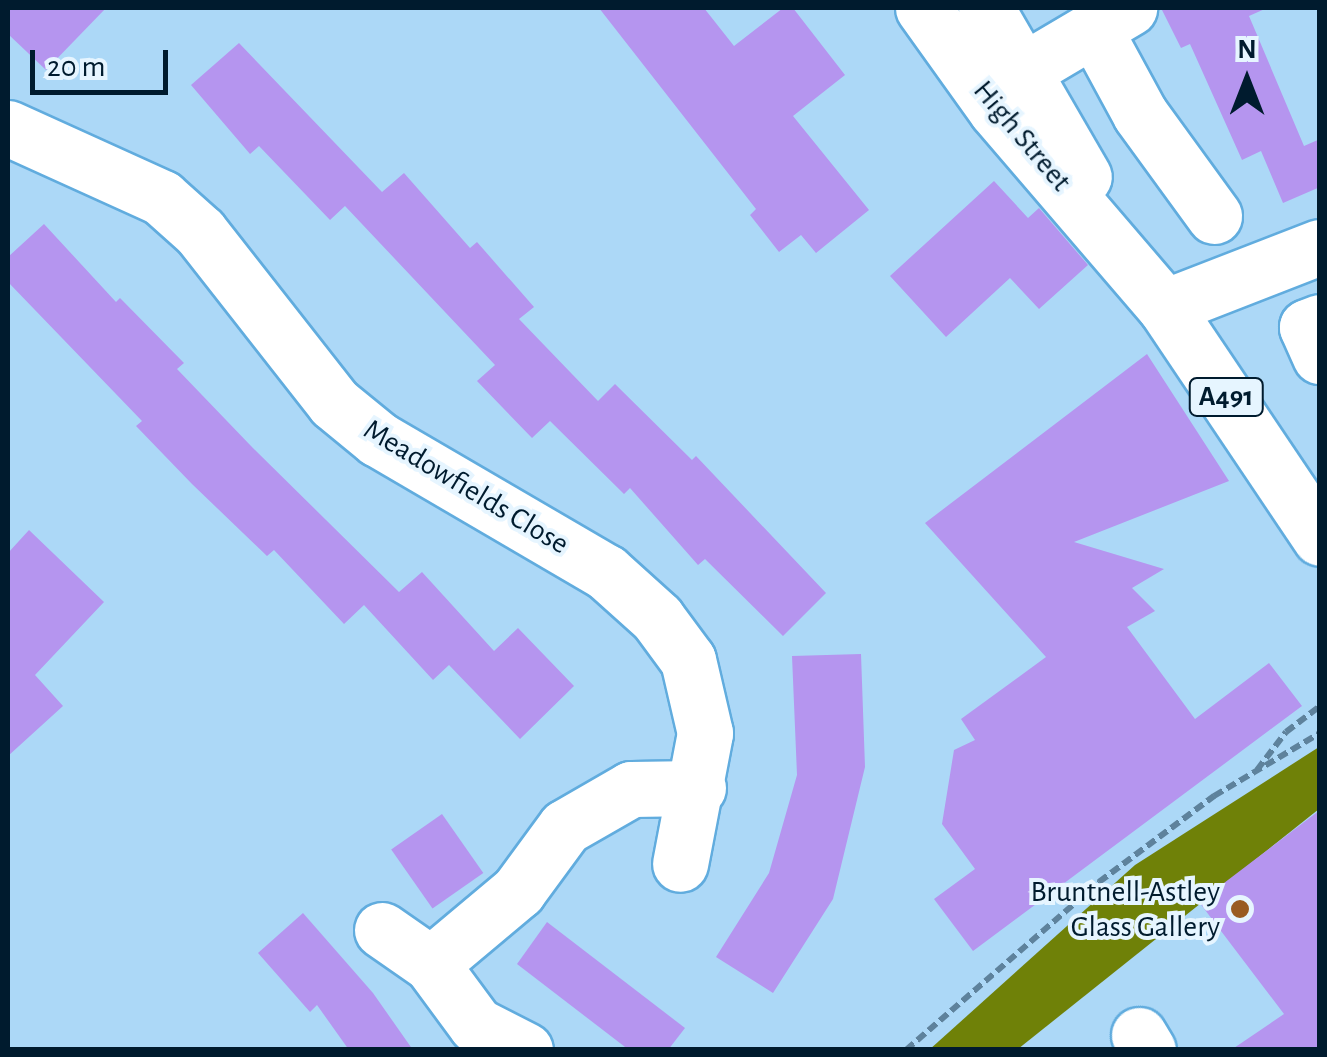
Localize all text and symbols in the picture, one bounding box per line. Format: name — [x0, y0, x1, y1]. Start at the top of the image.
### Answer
scale bar — [35, 30, 172, 92]
north arrow — [1197, 30, 1297, 130]
text: N — [1237, 36, 1257, 64]
text: 20 m — [47, 52, 105, 82]
street label: High Street — [965, 73, 1079, 199]
road number: A491 — [1188, 374, 1264, 420]
street label: Meadowfields Close — [357, 412, 575, 562]
place label: Bruntnell-Astley Glass Gallery — [1031, 874, 1220, 944]
marker: Bruntnell-Astley Glass Gallery — [1229, 898, 1251, 920]

